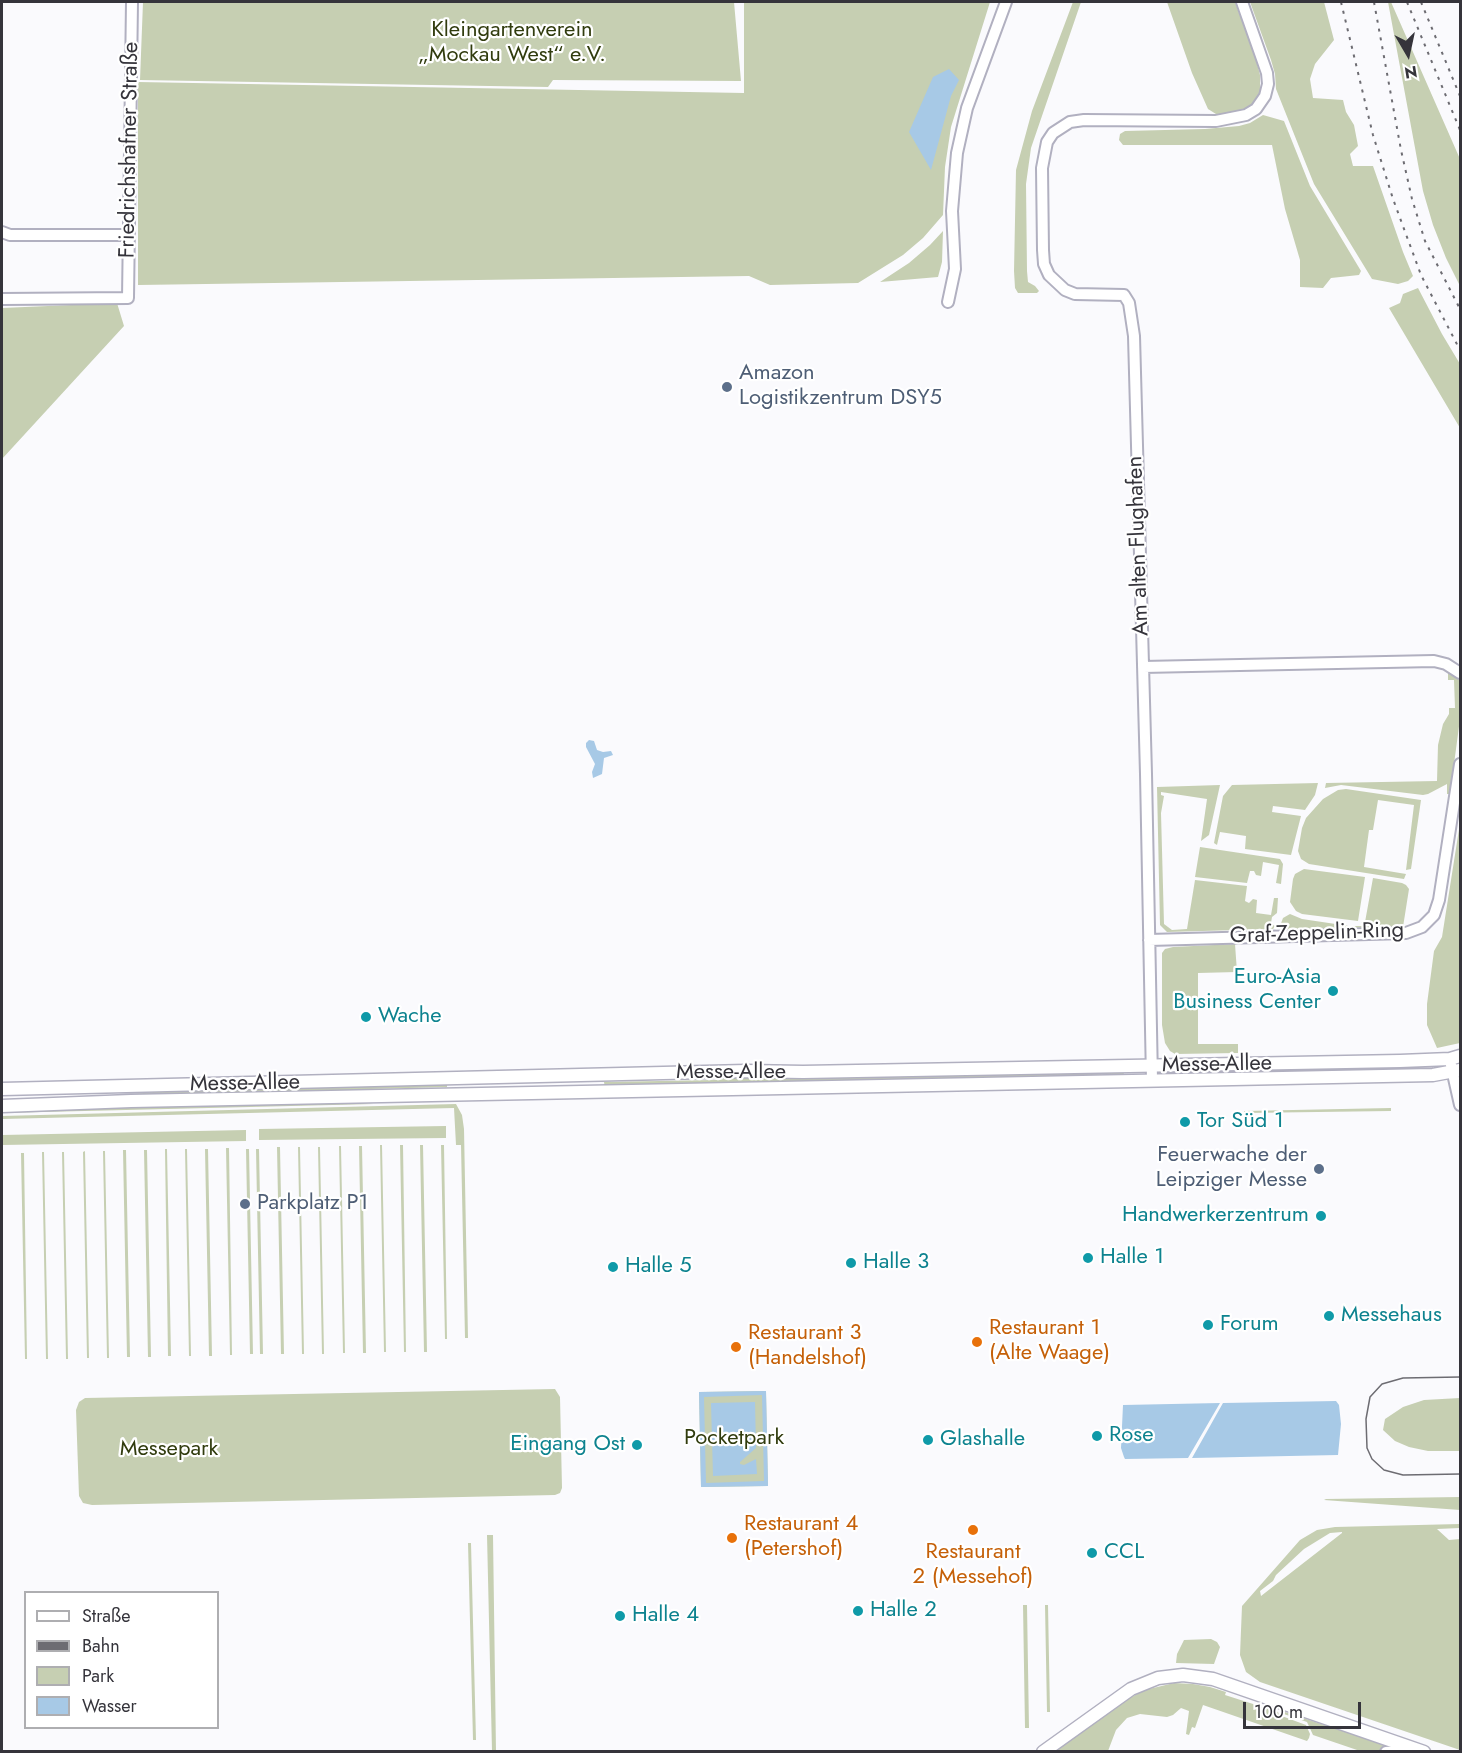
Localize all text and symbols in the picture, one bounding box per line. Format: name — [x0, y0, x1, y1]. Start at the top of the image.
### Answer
park label: Kleingartenverein „Mockau West“ e.V. — [418, 18, 606, 70]
north arrow — [1378, 24, 1438, 84]
street label: Friedrichshafner Straße — [115, 42, 145, 258]
text: N — [1403, 60, 1419, 85]
place label: Amazon Logistikzentrum DSY5 — [739, 361, 942, 412]
marker: Amazon Logistikzentrum DSY5 — [720, 380, 734, 394]
street label: Am alten Flughafen — [1123, 456, 1155, 636]
street label: Graf-Zeppelin-Ring — [1229, 918, 1405, 950]
place label: Euro-Asia Business Center — [1173, 965, 1321, 1016]
marker: Euro-Asia Business Center — [1326, 984, 1340, 998]
place label: Wache — [378, 1004, 442, 1030]
marker: Wache — [359, 1010, 373, 1024]
street label: Messe-Allee — [1162, 1051, 1272, 1079]
street label: Messe-Allee — [676, 1060, 786, 1086]
street label: Messe-Allee — [190, 1070, 300, 1098]
place label: Tor Süd 1 — [1197, 1109, 1284, 1135]
marker: Tor Süd 1 — [1178, 1115, 1192, 1129]
place label: Feuerwache der Leipziger Messe — [1156, 1143, 1307, 1194]
marker: Feuerwache der Leipziger Messe — [1312, 1162, 1326, 1176]
place label: Parkplatz P1 — [257, 1191, 368, 1217]
marker: Parkplatz P1 — [238, 1197, 252, 1211]
place label: Handwerkerzentrum — [1122, 1203, 1309, 1229]
marker: Handwerkerzentrum — [1314, 1209, 1328, 1223]
place label: Halle 1 — [1100, 1245, 1164, 1271]
place label: Halle 3 — [863, 1250, 929, 1276]
marker: Halle 1 — [1081, 1251, 1095, 1265]
place label: Halle 5 — [625, 1254, 692, 1280]
marker: Halle 3 — [844, 1256, 858, 1270]
marker: Halle 5 — [606, 1260, 620, 1274]
place label: Messehaus — [1341, 1303, 1442, 1329]
marker: Messehaus — [1322, 1309, 1336, 1323]
place label: Forum — [1220, 1312, 1279, 1338]
place label: Restaurant 1 (Alte Waage) — [989, 1316, 1110, 1368]
marker: Forum — [1201, 1318, 1215, 1332]
place label: Restaurant 3 (Handelshof) — [748, 1321, 867, 1372]
marker: Restaurant 1 (Alte Waage) — [970, 1335, 984, 1349]
marker: Restaurant 3 (Handelshof) — [729, 1340, 743, 1354]
place label: Rose — [1109, 1423, 1154, 1449]
park label: Pocketpark — [684, 1426, 784, 1452]
place label: Glashalle — [940, 1427, 1025, 1453]
marker: Rose — [1090, 1429, 1104, 1443]
place label: Eingang Ost — [510, 1432, 625, 1458]
marker: Glashalle — [921, 1433, 935, 1447]
park label: Messepark — [120, 1437, 218, 1463]
marker: Eingang Ost — [630, 1438, 644, 1452]
place label: Restaurant 4 (Petershof) — [744, 1512, 858, 1564]
marker: Restaurant 2 (Messehof) — [966, 1523, 980, 1537]
marker: Restaurant 4 (Petershof) — [725, 1531, 739, 1545]
place label: Restaurant 2 (Messehof) — [913, 1540, 1033, 1592]
place label: CCL — [1104, 1540, 1144, 1566]
marker: CCL — [1085, 1546, 1099, 1560]
legend — [24, 1591, 219, 1729]
place label: Halle 2 — [870, 1598, 937, 1624]
text: Straße — [82, 1603, 130, 1629]
place label: Halle 4 — [632, 1603, 699, 1629]
marker: Halle 2 — [851, 1604, 865, 1618]
marker: Halle 4 — [613, 1609, 627, 1623]
text: Bahn — [82, 1633, 120, 1659]
text: Park — [82, 1663, 114, 1689]
scale bar — [1246, 1690, 1364, 1728]
text: Wasser — [82, 1693, 137, 1719]
text: 100 m — [1254, 1699, 1303, 1725]

